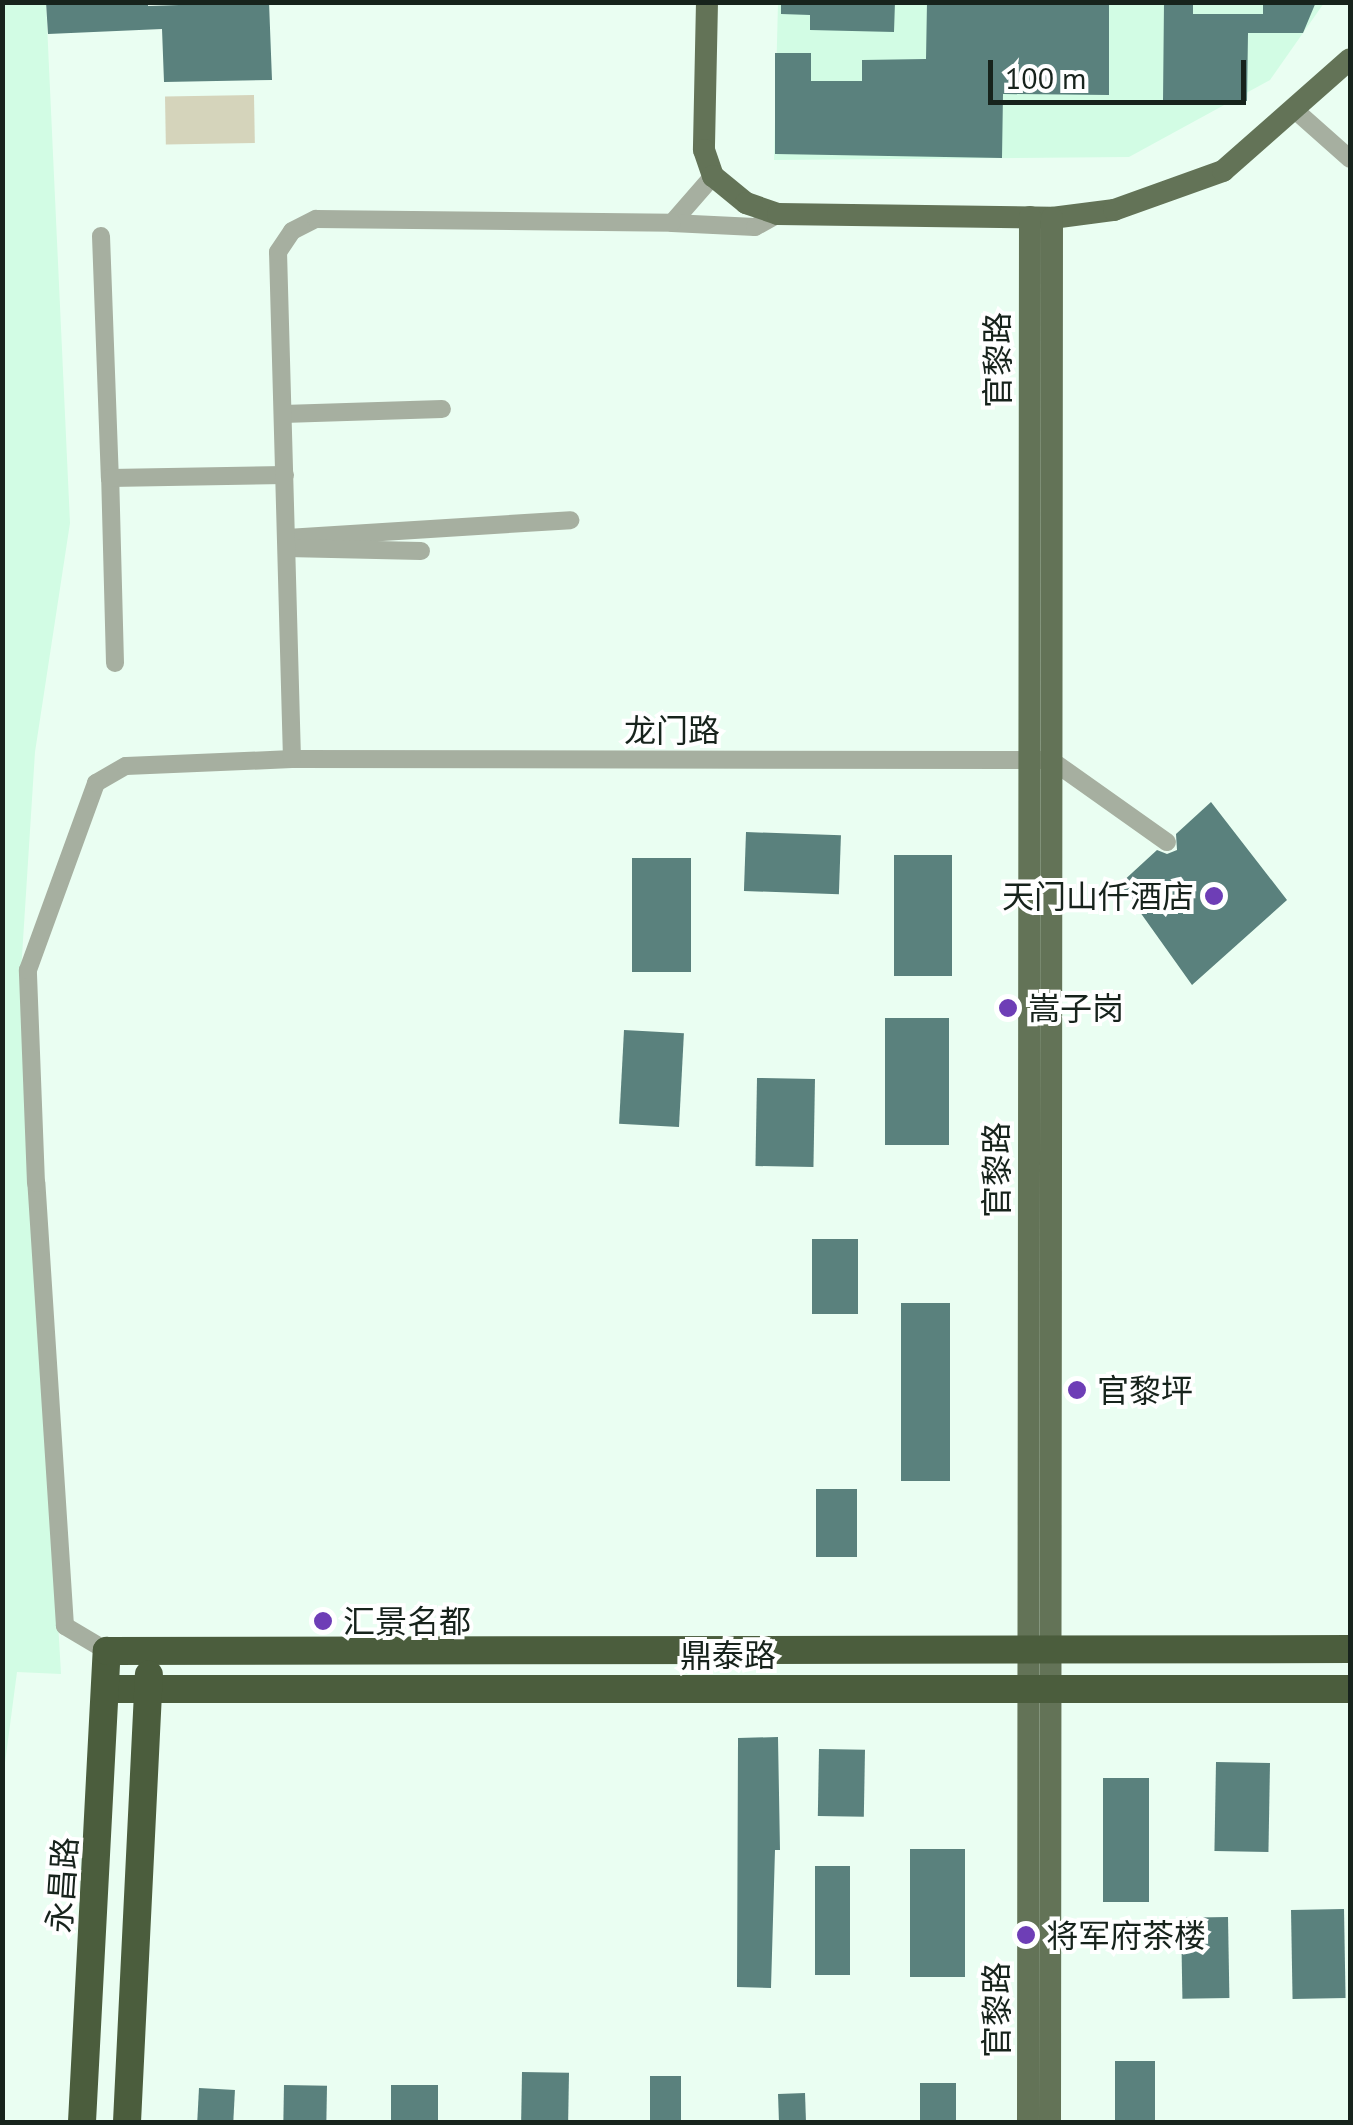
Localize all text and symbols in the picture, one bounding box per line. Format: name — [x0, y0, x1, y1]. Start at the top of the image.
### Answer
scale bar — [993, 40, 1250, 102]
text: 100 m — [1005, 58, 1086, 97]
street label: 官黎路 — [978, 312, 1016, 408]
street label: 龙门路 — [624, 711, 720, 749]
place label: 天门山仟酒店 — [1002, 877, 1194, 915]
marker: 天门山仟酒店 — [1203, 885, 1225, 907]
place label: 嵩子岗 — [1028, 989, 1124, 1027]
marker: 嵩子岗 — [997, 997, 1019, 1019]
street label: 官黎路 — [977, 1122, 1015, 1218]
place label: 官黎坪 — [1097, 1371, 1193, 1409]
marker: 官黎坪 — [1066, 1379, 1088, 1401]
place label: 汇景名都 — [343, 1602, 471, 1640]
marker: 汇景名都 — [312, 1610, 334, 1632]
street label: 鼎泰路 — [680, 1636, 776, 1674]
street label: 永昌路 — [39, 1836, 85, 1934]
place label: 将军府茶楼 — [1046, 1916, 1206, 1954]
marker: 将军府茶楼 — [1015, 1924, 1037, 1946]
street label: 官黎路 — [977, 1962, 1015, 2058]

